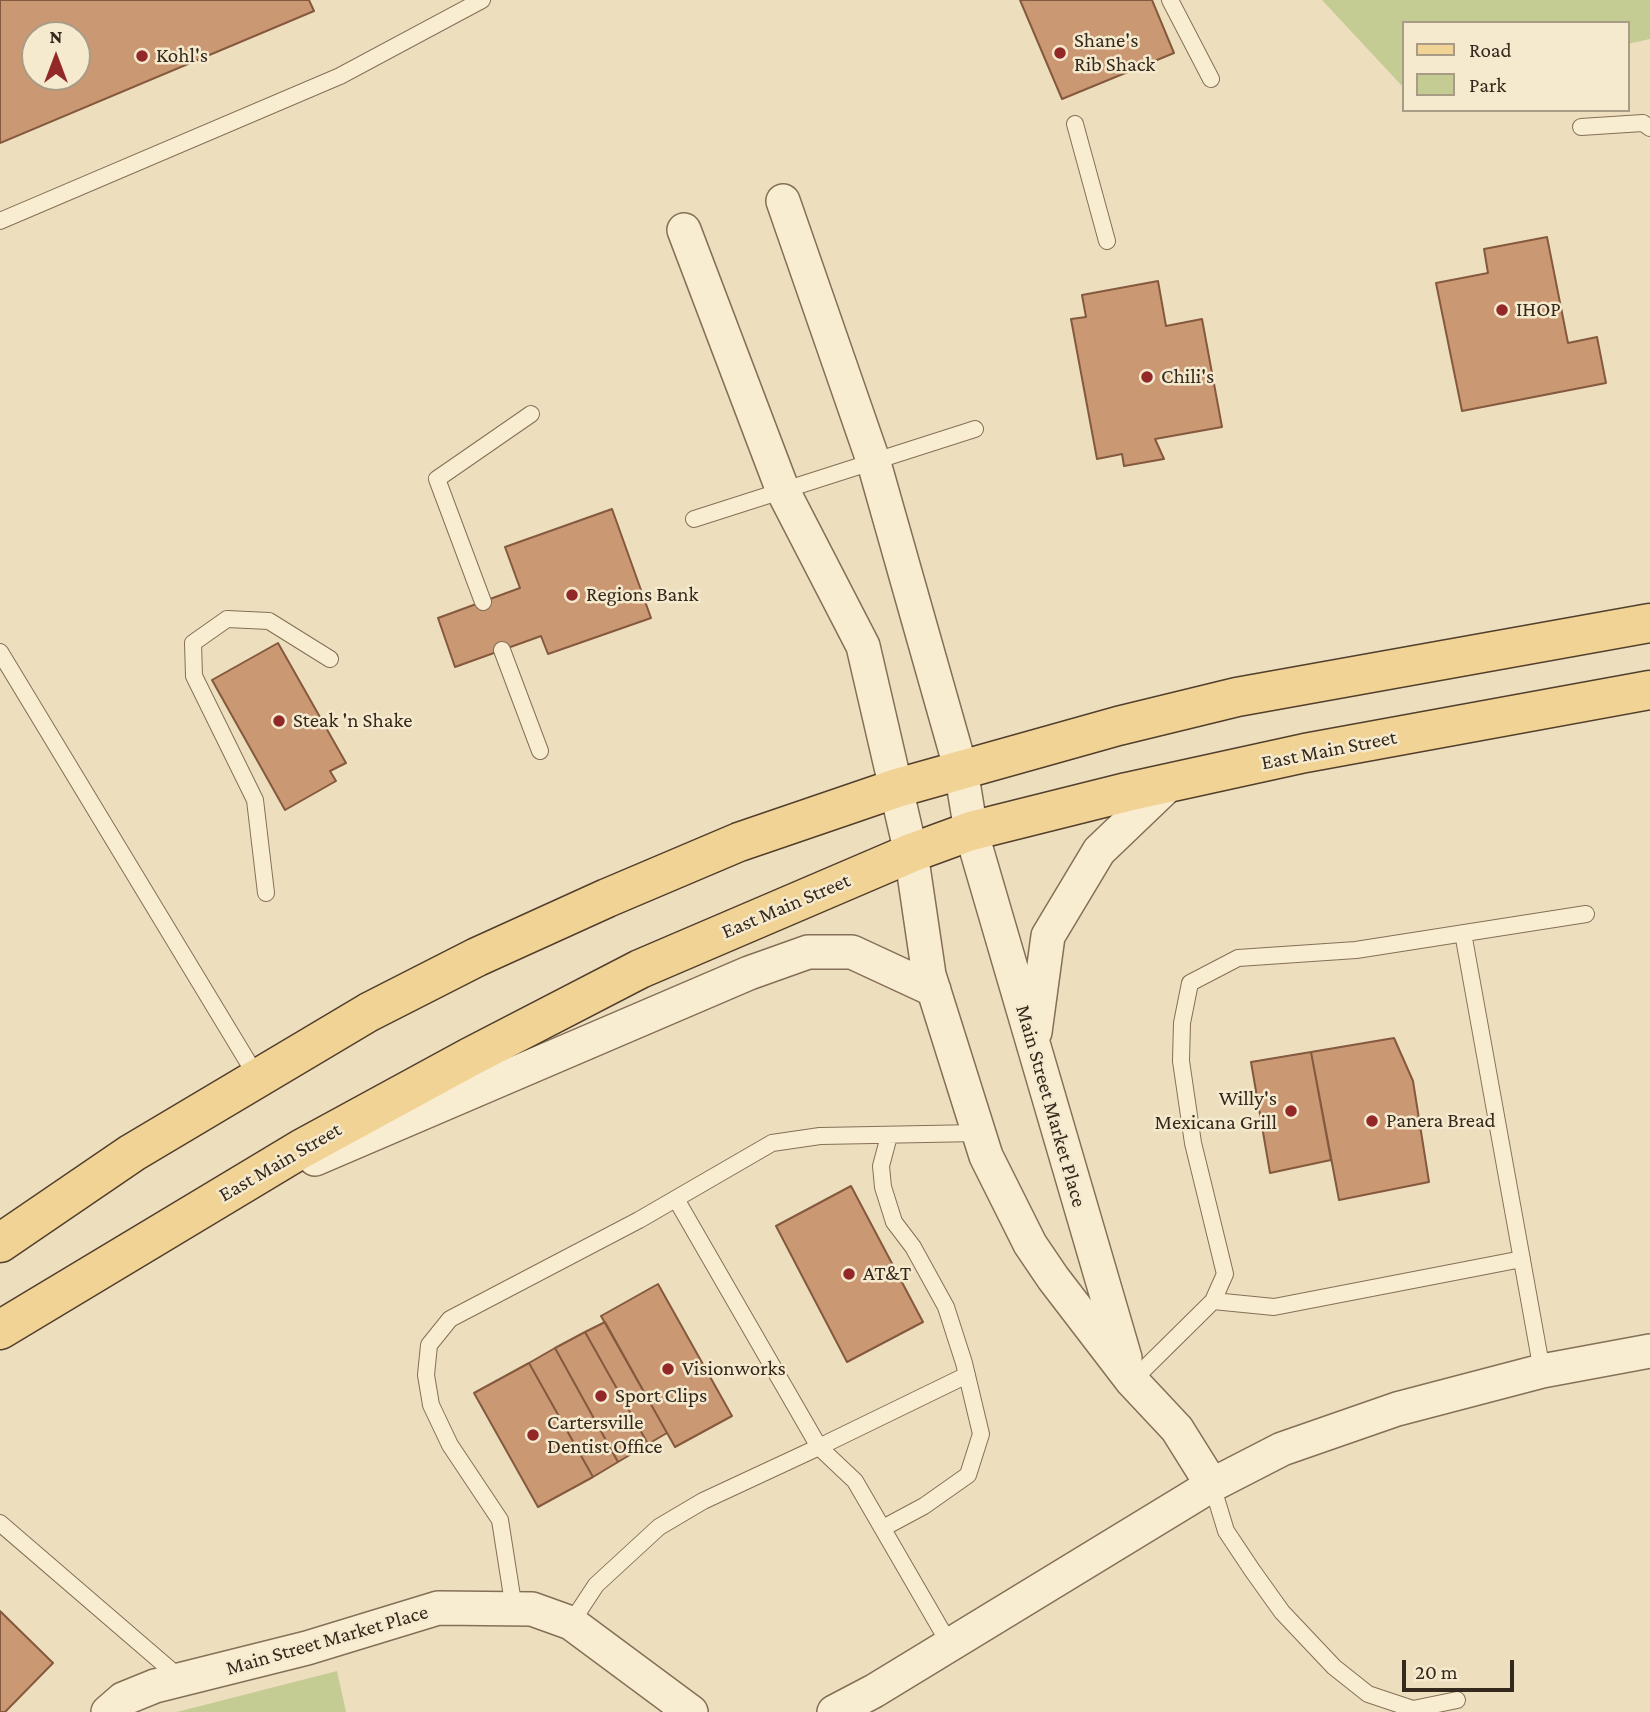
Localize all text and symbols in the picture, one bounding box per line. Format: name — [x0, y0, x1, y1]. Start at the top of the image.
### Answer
north arrow — [21, 21, 91, 91]
legend — [1402, 21, 1629, 112]
text: N — [50, 26, 62, 47]
place label: Shane's Rib Shack — [1074, 28, 1155, 78]
text: Road — [1469, 38, 1512, 62]
place label: Kohl's — [156, 43, 208, 69]
marker: Shane's Rib Shack — [1052, 45, 1068, 61]
marker: Kohl's — [134, 48, 150, 64]
text: Park — [1469, 73, 1506, 97]
place label: IHOP — [1516, 297, 1561, 323]
marker: IHOP — [1494, 302, 1510, 318]
place label: Chili's — [1161, 364, 1214, 390]
marker: Chili's — [1139, 369, 1155, 385]
place label: Regions Bank — [586, 582, 699, 608]
marker: Regions Bank — [564, 587, 580, 603]
place label: Steak 'n Shake — [293, 708, 412, 734]
marker: Steak 'n Shake — [271, 713, 287, 729]
street label: East Main Street — [1259, 725, 1399, 775]
street label: East Main Street — [718, 868, 854, 944]
street label: Main Street Market Place — [1010, 1002, 1092, 1210]
place label: Willy's Mexicana Grill — [1155, 1086, 1277, 1136]
marker: Willy's Mexicana Grill — [1283, 1103, 1299, 1119]
place label: Panera Bread — [1386, 1108, 1496, 1134]
marker: Panera Bread — [1364, 1113, 1380, 1129]
street label: East Main Street — [214, 1117, 346, 1207]
place label: AT&T — [863, 1261, 911, 1287]
marker: AT&T — [841, 1266, 857, 1282]
place label: Visionworks — [682, 1356, 786, 1382]
marker: Visionworks — [660, 1361, 676, 1377]
place label: Sport Clips — [615, 1383, 707, 1409]
marker: Sport Clips — [593, 1388, 609, 1404]
place label: Cartersville Dentist Office — [547, 1410, 662, 1460]
marker: Cartersville Dentist Office — [525, 1427, 541, 1443]
street label: Main Street Market Place — [223, 1599, 431, 1681]
scale bar — [1405, 1646, 1517, 1690]
text: 20 m — [1415, 1660, 1458, 1684]

